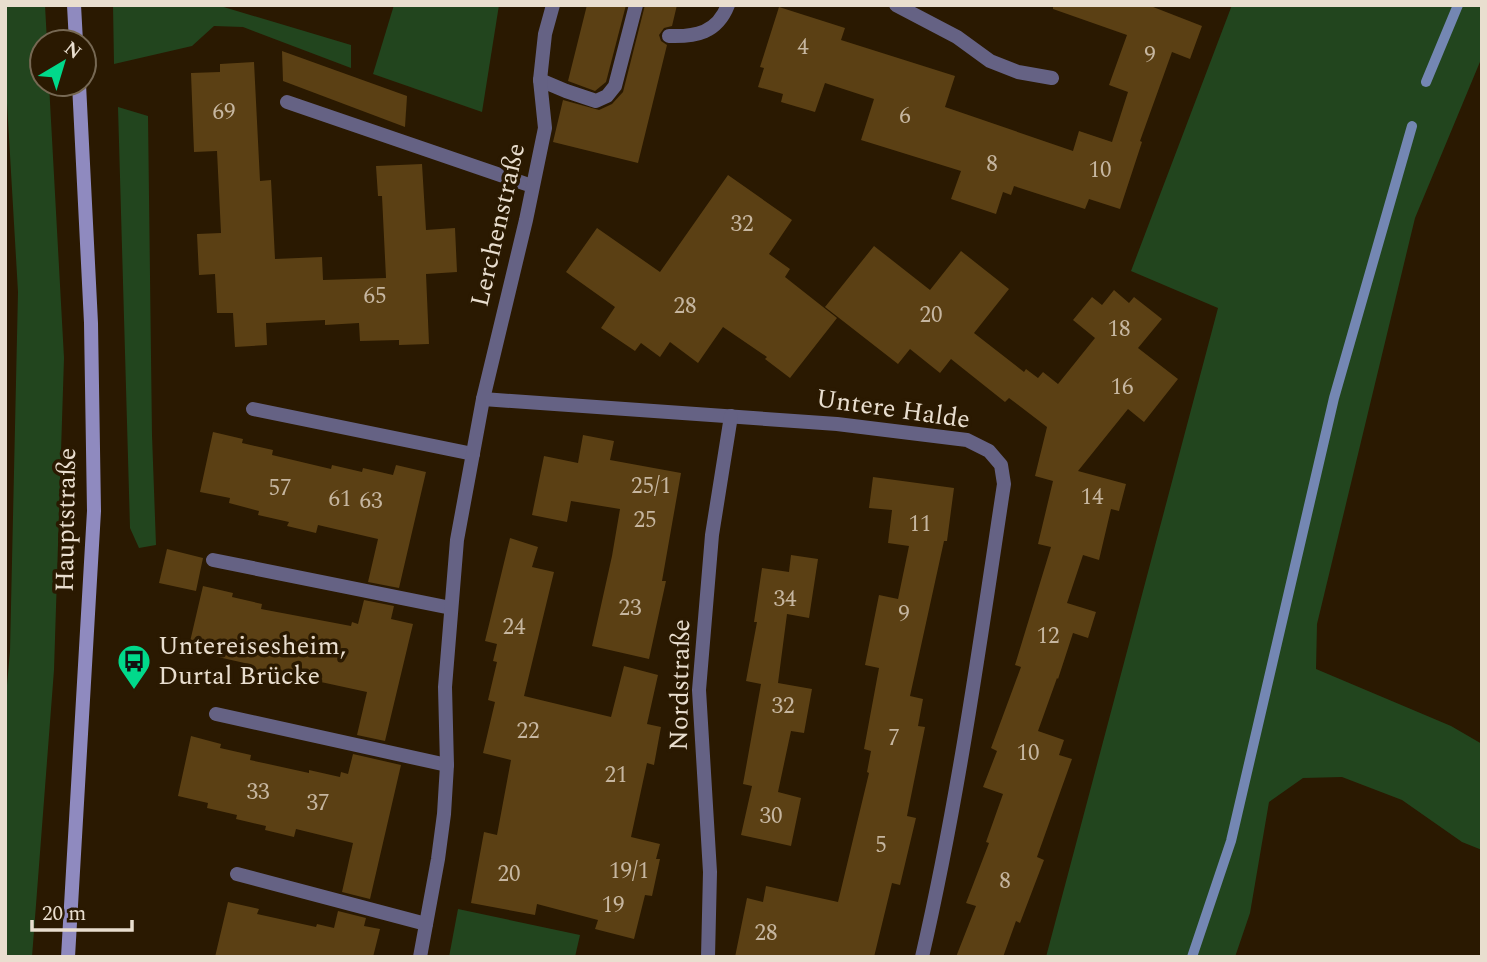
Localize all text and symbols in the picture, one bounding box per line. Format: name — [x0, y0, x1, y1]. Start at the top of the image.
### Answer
north arrow — [28, 28, 98, 98]
house number: 4 — [797, 30, 809, 65]
text: N — [58, 35, 88, 67]
house number: 9 — [1144, 38, 1156, 73]
house number: 69 — [213, 95, 236, 130]
house number: 6 — [899, 99, 911, 134]
street label: Lerchenstraße — [460, 139, 536, 311]
house number: 8 — [986, 147, 998, 182]
house number: 10 — [1089, 153, 1112, 188]
house number: 32 — [731, 207, 754, 242]
house number: 65 — [364, 279, 387, 314]
house number: 28 — [674, 289, 697, 324]
house number: 20 — [920, 298, 943, 333]
house number: 18 — [1108, 312, 1131, 347]
house number: 16 — [1111, 370, 1134, 405]
street label: Untere Halde — [813, 378, 973, 440]
street label: Hauptstraße — [45, 448, 87, 592]
house number: 25/1 — [631, 469, 671, 504]
house number: 57 — [269, 471, 292, 506]
house number: 14 — [1081, 480, 1104, 515]
house number: 61 — [329, 482, 352, 517]
house number: 63 — [360, 484, 383, 519]
house number: 25 — [634, 503, 657, 538]
house number: 11 — [909, 507, 932, 542]
house number: 34 — [774, 582, 797, 617]
house number: 23 — [619, 591, 642, 626]
house number: 9 — [898, 597, 910, 632]
house number: 24 — [503, 610, 526, 645]
street label: Nordstraße — [659, 619, 701, 751]
house number: 12 — [1037, 619, 1060, 654]
place label: Untereisesheim, Durtal Brücke — [158, 626, 346, 696]
bus stop icon: Untereisesheim, Durtal Brücke — [115, 642, 153, 691]
house number: 32 — [772, 689, 795, 724]
house number: 22 — [517, 714, 540, 749]
house number: 7 — [888, 721, 900, 756]
house number: 10 — [1017, 736, 1040, 771]
house number: 21 — [605, 758, 628, 793]
house number: 33 — [247, 775, 270, 810]
house number: 37 — [307, 786, 330, 821]
house number: 30 — [760, 799, 783, 834]
house number: 5 — [875, 828, 887, 863]
house number: 19/1 — [609, 854, 649, 889]
house number: 20 — [498, 857, 521, 892]
house number: 8 — [999, 864, 1011, 899]
scale bar — [32, 888, 131, 932]
house number: 19 — [602, 888, 625, 923]
text: 20 m — [42, 898, 86, 930]
house number: 28 — [755, 916, 778, 951]

